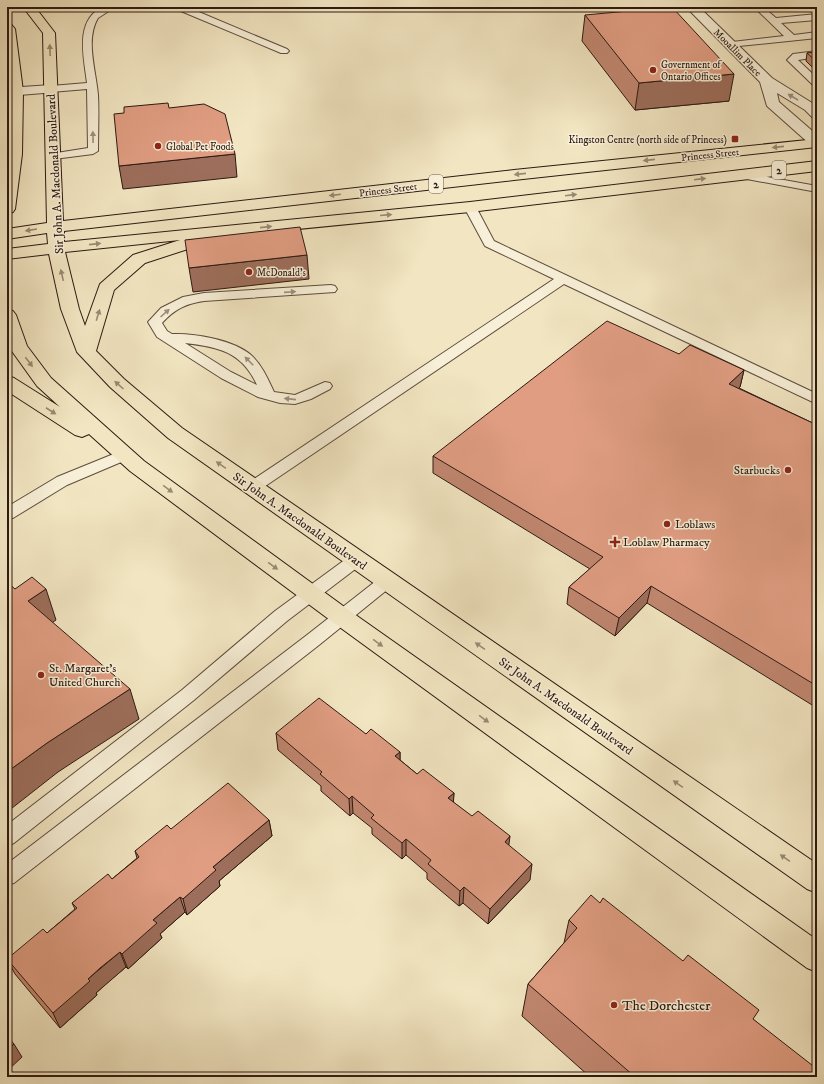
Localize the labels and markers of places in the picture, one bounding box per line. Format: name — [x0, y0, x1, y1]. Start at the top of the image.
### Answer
place label: Government of Ontario Offices — [661, 59, 722, 83]
marker: Government of Ontario Offices — [648, 65, 658, 75]
place label: Kingston Centre (north side of Princess) — [569, 134, 727, 146]
marker: Kingston Centre (north side of Princess) — [730, 134, 740, 144]
marker: Global Pet Foods — [153, 141, 163, 151]
place label: Global Pet Foods — [166, 141, 235, 153]
marker: McDonald's — [244, 267, 254, 277]
place label: McDonald's — [257, 267, 307, 279]
place label: Starbucks — [734, 463, 780, 478]
marker: Starbucks — [783, 465, 793, 475]
place label: Loblaws — [675, 517, 715, 532]
marker: Loblaws — [662, 519, 672, 529]
place label: Loblaw Pharmacy — [623, 535, 710, 550]
marker: Loblaw Pharmacy — [610, 537, 620, 547]
place label: St. Margaret's United Church — [49, 661, 121, 690]
marker: St. Margaret's United Church — [36, 670, 46, 680]
place label: The Dorchester — [622, 997, 711, 1015]
marker: The Dorchester — [609, 1000, 619, 1010]

